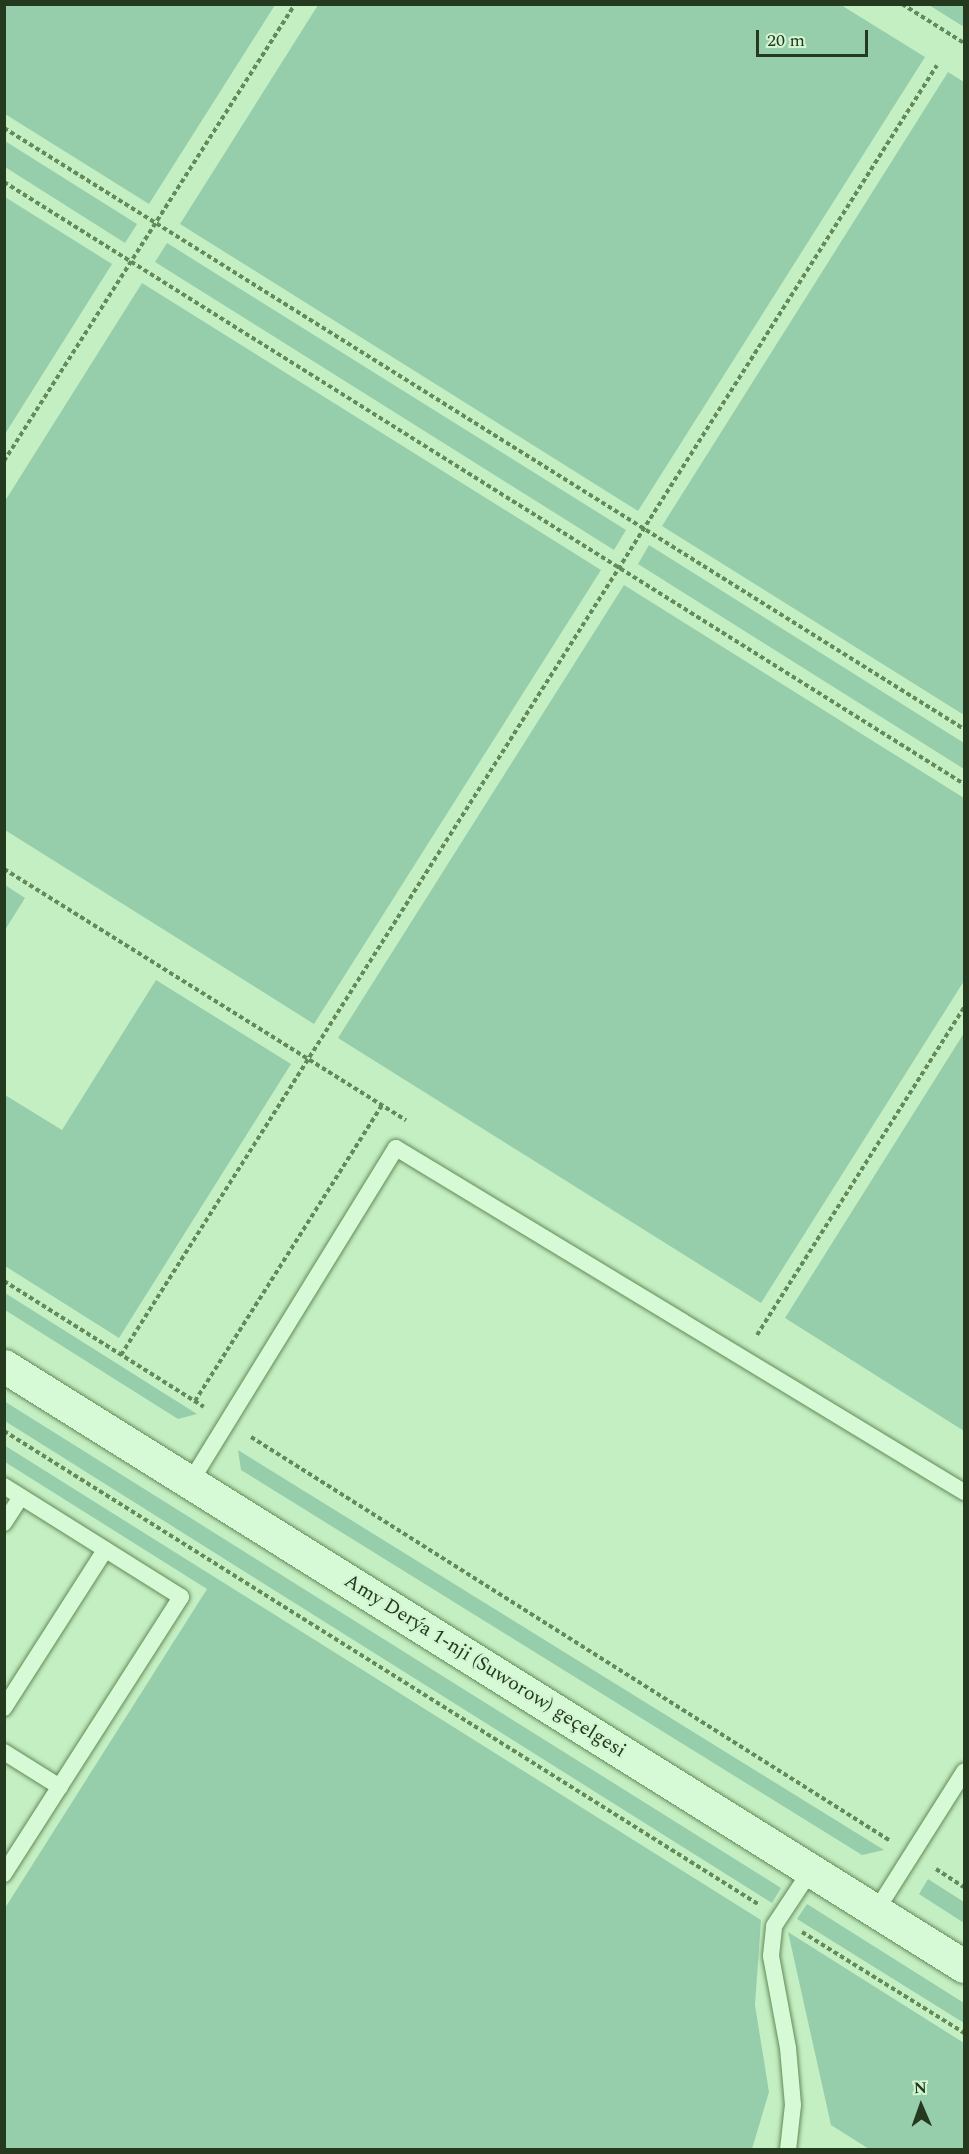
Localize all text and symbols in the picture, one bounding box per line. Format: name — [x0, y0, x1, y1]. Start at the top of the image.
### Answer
scale bar — [759, 18, 872, 56]
text: 20 m — [767, 27, 805, 54]
street label: Amy Derýa 1-nji (Suworow) geçelgesi — [340, 1569, 630, 1763]
north arrow — [891, 2076, 951, 2136]
text: N — [913, 2076, 927, 2100]

